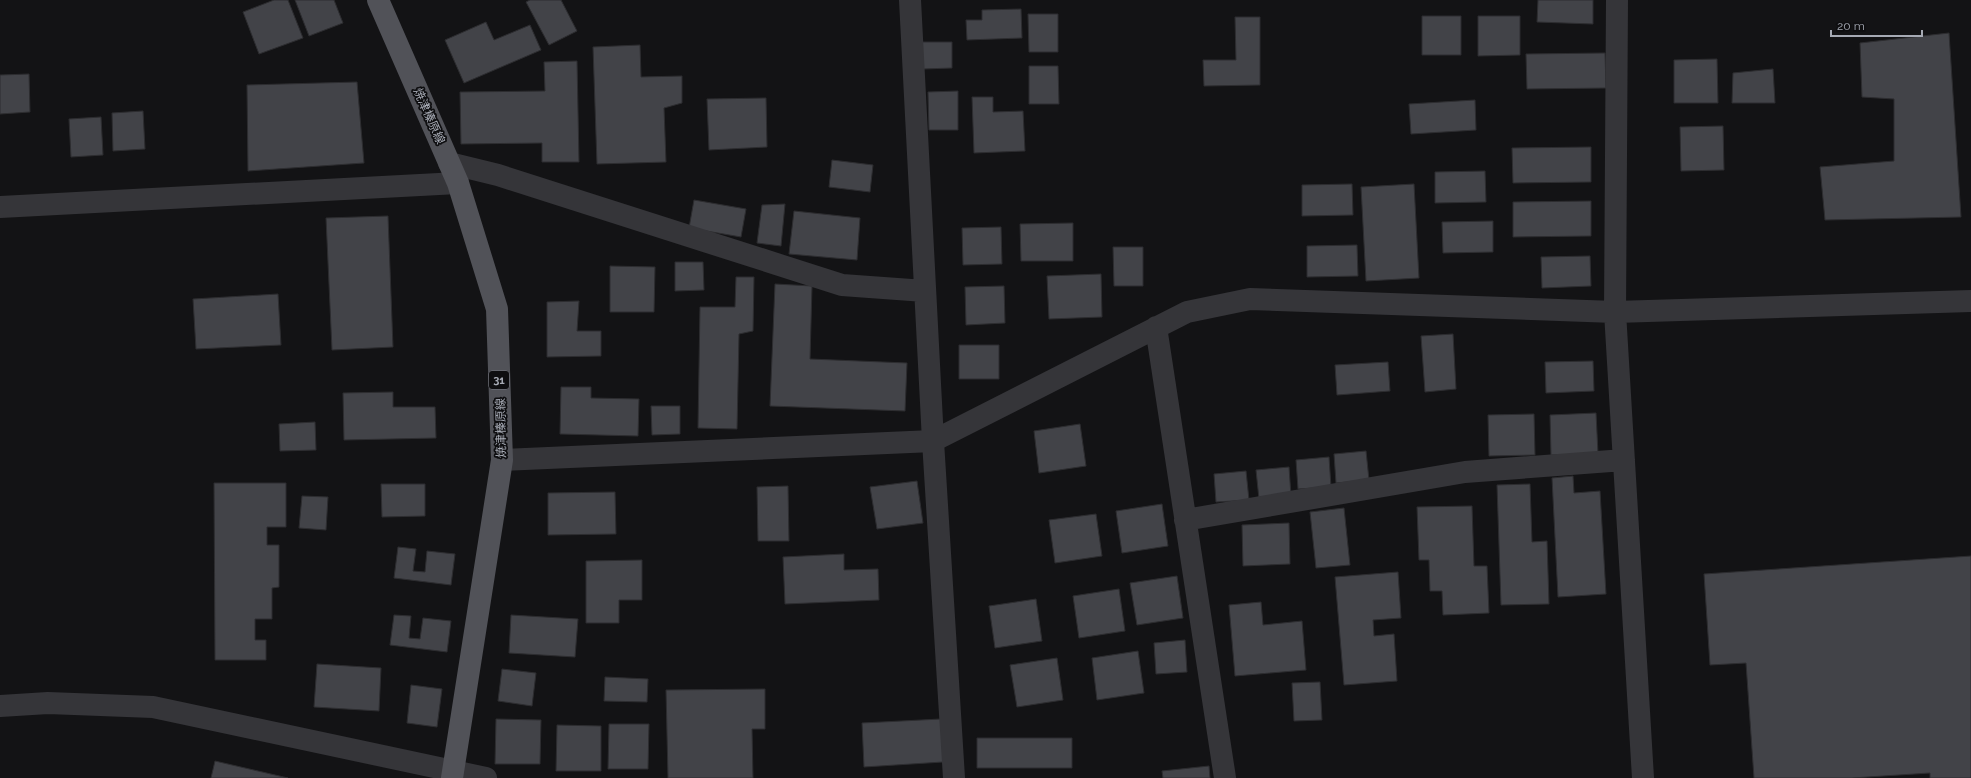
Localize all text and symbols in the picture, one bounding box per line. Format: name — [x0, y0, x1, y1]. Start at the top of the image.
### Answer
scale bar — [1831, 12, 1922, 38]
text: 20 m — [1837, 19, 1865, 33]
street label: 焼津榛原線 — [410, 86, 448, 146]
road number: 31 — [489, 371, 509, 389]
street label: 焼津榛原線 — [493, 398, 509, 458]

